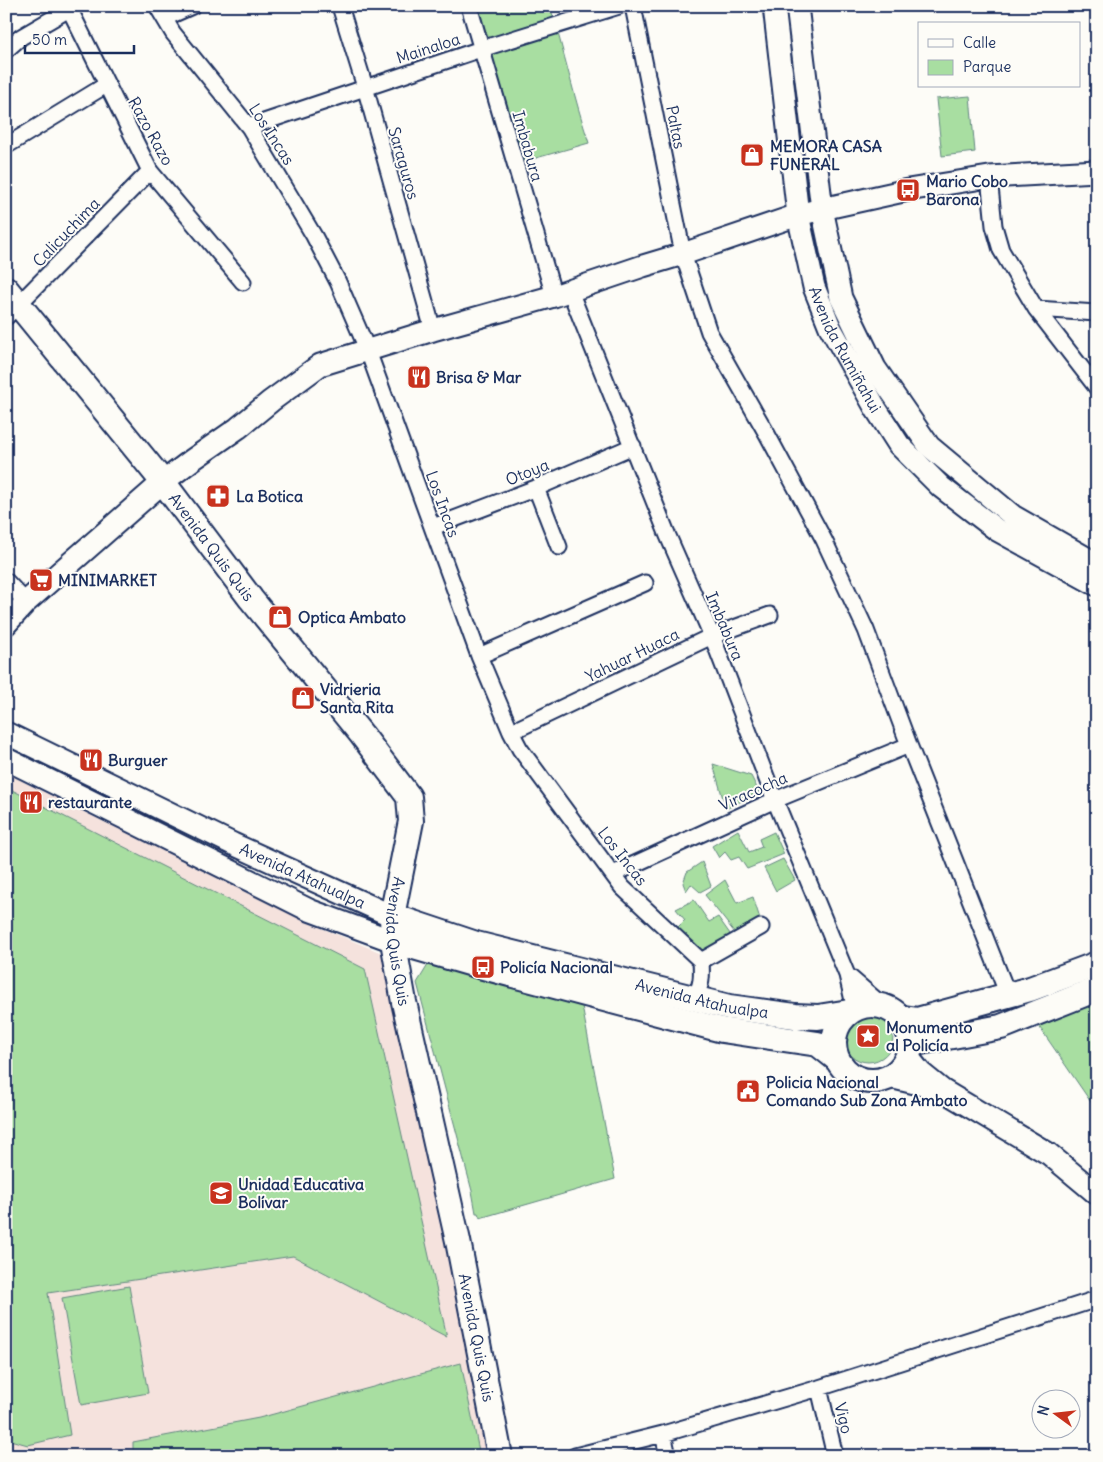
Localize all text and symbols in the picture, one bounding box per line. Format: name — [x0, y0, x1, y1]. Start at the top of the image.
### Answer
scale bar — [25, 22, 134, 54]
legend — [918, 22, 1080, 88]
street label: Mainaloa — [394, 28, 462, 68]
text: 50 m — [32, 30, 67, 49]
text: Calle — [963, 33, 996, 52]
text: Parque — [963, 57, 1011, 76]
street label: Razo Razo — [124, 93, 178, 169]
street label: Los Incas — [245, 100, 299, 168]
street label: Paltas — [662, 104, 690, 150]
street label: Imbabura — [508, 108, 548, 184]
street label: Saraguros — [384, 124, 424, 202]
place label: MEMORA CASA FUNERAL — [770, 136, 882, 174]
shop icon: MEMORA CASA FUNERAL — [739, 142, 765, 168]
place label: Mario Cobo Barona — [926, 171, 1008, 209]
bus stop icon: Mario Cobo Barona — [895, 177, 921, 203]
street label: Calicuchima — [28, 193, 104, 271]
street label: Avenida Rumiñahui — [805, 283, 886, 416]
restaurant icon: Brisa & Mar — [406, 364, 432, 390]
place label: Brisa & Mar — [436, 367, 522, 387]
street label: Otoya — [502, 454, 552, 490]
street label: Los Incas — [422, 468, 464, 540]
pharmacy icon: La Botica — [205, 483, 231, 509]
place label: La Botica — [236, 486, 303, 506]
street label: Avenida Quis Quis — [165, 489, 259, 605]
supermarket icon: MINIMARKET — [28, 567, 54, 593]
place label: MINIMARKET — [58, 570, 158, 590]
street label: Imbabura — [702, 589, 748, 663]
shop icon: Optica Ambato — [267, 604, 293, 630]
place label: Optica Ambato — [298, 607, 406, 628]
street label: Yahuar Huaca — [582, 624, 682, 686]
place label: Vidrieria Santa Rita — [320, 679, 394, 717]
shop icon: Vidrieria Santa Rita — [290, 685, 316, 711]
restaurant icon: Burguer — [78, 747, 104, 773]
place label: Burguer — [108, 750, 168, 771]
street label: Viracocha — [716, 767, 790, 815]
restaurant icon: restaurante — [18, 789, 44, 815]
place label: restaurante — [48, 792, 133, 812]
street label: Los Incas — [594, 823, 652, 889]
street label: Avenida Atahualpa — [236, 838, 369, 913]
street label: Avenida Quis Quis — [382, 875, 414, 1007]
bus stop icon: Policía Nacional — [470, 954, 496, 980]
place label: Policía Nacional — [500, 957, 613, 977]
street label: Avenida Atahualpa — [633, 974, 770, 1022]
place label: Monumento al Policía — [886, 1017, 973, 1055]
place icon: Monumento al Policía — [855, 1023, 881, 1049]
place label: Policia Nacional Comando Sub Zona Ambato — [766, 1072, 967, 1110]
public building icon: Policia Nacional Comando Sub Zona Ambato — [735, 1078, 761, 1104]
place label: Unidad Educativa Bolívar — [238, 1174, 364, 1212]
school or university icon: Unidad Educativa Bolívar — [208, 1180, 234, 1206]
street label: Avenida Quis Quis — [455, 1272, 499, 1403]
north arrow — [1030, 1390, 1080, 1440]
street label: Vigo — [830, 1400, 858, 1436]
text: N — [1033, 1404, 1053, 1418]

